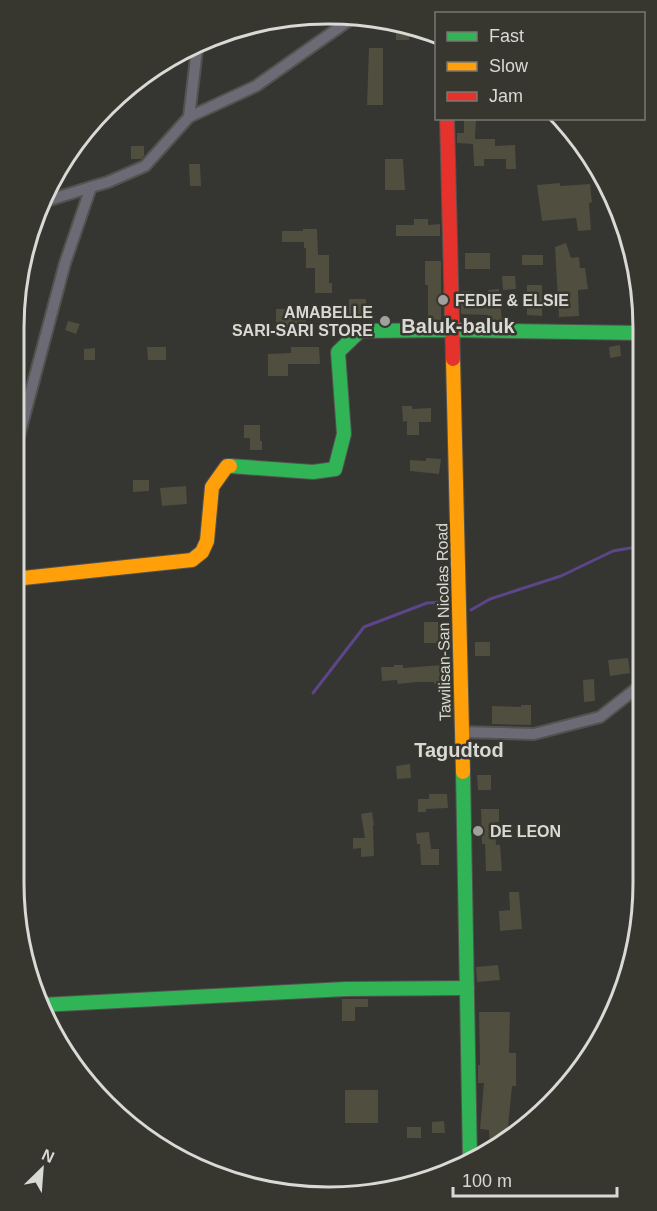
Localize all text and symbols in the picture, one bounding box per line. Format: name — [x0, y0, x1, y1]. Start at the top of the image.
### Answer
legend — [435, 12, 645, 120]
text: Fast — [489, 26, 524, 46]
text: Slow — [489, 56, 529, 76]
text: Jam — [489, 86, 523, 106]
place label: FEDIE & ELSIE — [455, 292, 569, 309]
marker: FEDIE & ELSIE — [436, 293, 450, 307]
place label: AMABELLE SARI-SARI STORE — [232, 304, 373, 339]
marker: AMABELLE SARI-SARI STORE — [378, 314, 392, 328]
district label: Baluk-baluk — [401, 315, 516, 337]
street label: Tawilisan-San Nicolas Road — [433, 523, 454, 721]
district label: Tagudtod — [414, 739, 504, 761]
place label: DE LEON — [490, 823, 561, 840]
marker: DE LEON — [471, 824, 485, 838]
north arrow — [12, 1139, 72, 1199]
text: N — [39, 1146, 57, 1166]
scale bar — [453, 1160, 616, 1198]
text: 100 m — [462, 1171, 512, 1191]

